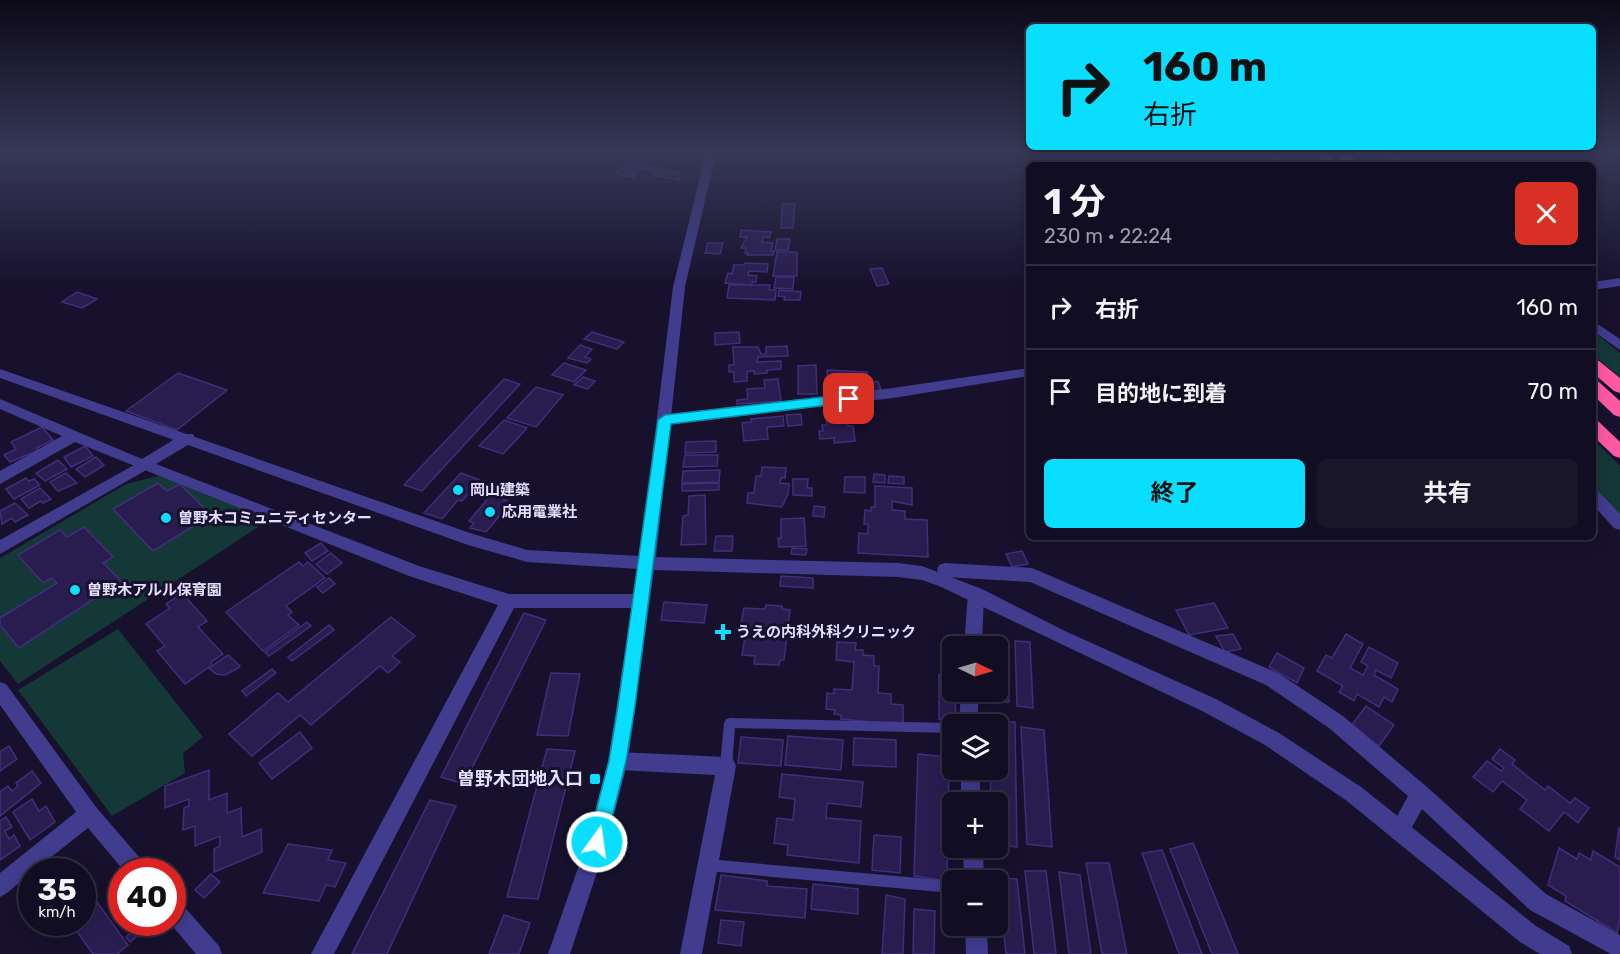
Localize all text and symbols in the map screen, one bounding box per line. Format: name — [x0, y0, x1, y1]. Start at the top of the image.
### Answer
text: 160 m — [1143, 42, 1267, 92]
icon: right — [1044, 48, 1122, 126]
text: 右折 — [1143, 99, 1197, 131]
text: 1 分 — [1044, 180, 1106, 223]
button: close — [1515, 182, 1578, 245]
text: 230 m · 22:24 — [1044, 224, 1172, 248]
icon: right — [1044, 291, 1077, 324]
text: 160 m — [1516, 294, 1578, 321]
text: 右折 — [1095, 296, 1139, 323]
pin — [823, 373, 874, 424]
icon: arrive — [1044, 375, 1077, 408]
text: 70 m — [1528, 378, 1578, 405]
text: 目的地に到着 — [1095, 380, 1227, 407]
icon: arrive — [832, 382, 865, 415]
button: 終了 — [1044, 459, 1305, 528]
button: 共有 — [1317, 459, 1578, 528]
place label: 岡山建築 — [470, 481, 530, 499]
marker: 岡山建築 — [451, 483, 465, 497]
place label: 応用電業社 — [502, 503, 577, 521]
marker: 応用電業社 — [483, 505, 497, 519]
place label: 曽野木コミュニティセンター — [178, 509, 372, 527]
marker: 曽野木コミュニティセンター — [159, 511, 173, 525]
place label: 曽野木アルル保育園 — [87, 581, 222, 599]
marker: 曽野木アルル保育園 — [68, 583, 82, 597]
marker: うえの内科外科クリニック — [714, 623, 732, 641]
place label: うえの内科外科クリニック — [736, 623, 916, 641]
north arrow — [942, 636, 1008, 702]
map controls — [942, 636, 1008, 936]
button: layers — [942, 714, 1008, 780]
place label: 曽野木団地入口 — [457, 768, 583, 790]
marker: 曽野木団地入口 — [588, 772, 602, 786]
button: + — [942, 792, 1008, 858]
position arrow — [565, 810, 629, 874]
speed limit sign: 40 — [108, 858, 186, 936]
button: − — [942, 870, 1008, 936]
text: 35 — [37, 872, 77, 908]
text: km/h — [38, 903, 76, 921]

